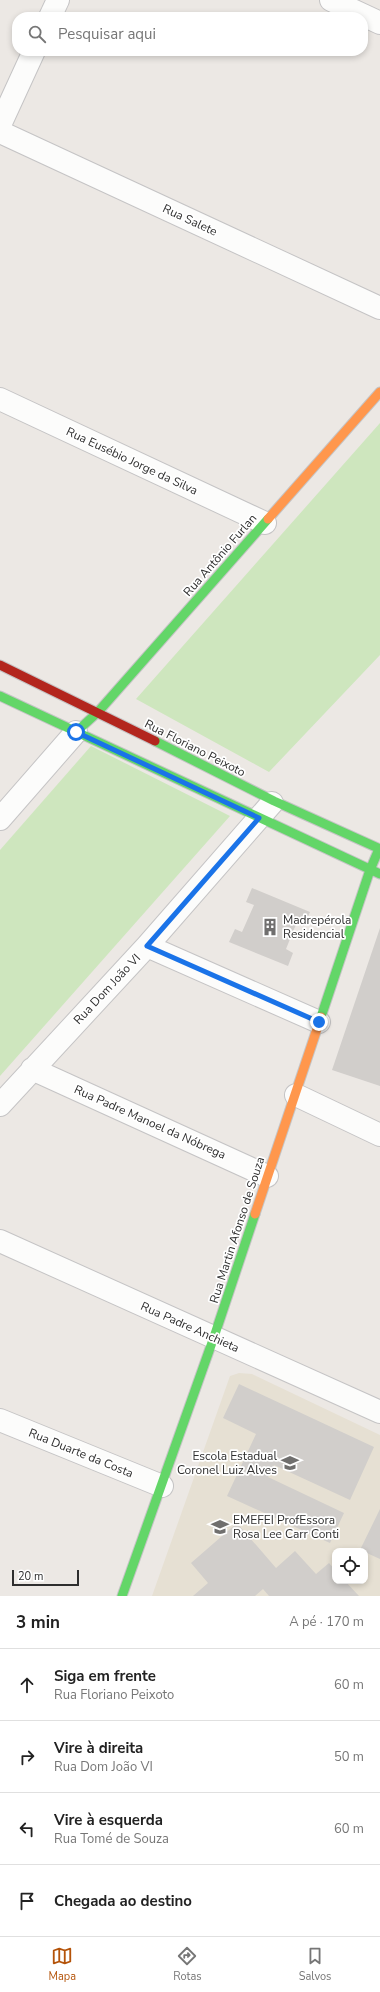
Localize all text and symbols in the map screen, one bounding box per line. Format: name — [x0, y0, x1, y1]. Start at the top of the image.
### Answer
search box — [12, 12, 368, 56]
icon: search — [26, 23, 48, 45]
text: Pesquisar aqui — [58, 24, 156, 44]
street label: Rua Salete — [160, 200, 220, 240]
street label: Rua Eusébio Jorge da Silva — [64, 423, 200, 499]
street label: Rua Antônio Furlan — [180, 510, 260, 600]
street label: Rua Floriano Peixoto — [142, 716, 248, 780]
route start — [67, 723, 85, 741]
place label: Madrepérola Residencial — [283, 912, 351, 942]
building icon: Madrepérola Residencial — [260, 917, 280, 937]
street label: Rua Dom João VI — [70, 950, 144, 1028]
route end — [310, 1013, 328, 1031]
street label: Rua Padre Manoel da Nóbrega — [72, 1081, 228, 1163]
street label: Rua Martin Afonso de Souza — [206, 1155, 268, 1305]
street label: Rua Padre Anchieta — [138, 1298, 242, 1356]
street label: Rua Duarte da Costa — [26, 1425, 136, 1481]
place label: Escola Estadual Coronel Luiz Alves — [177, 1448, 277, 1478]
school or university icon: Escola Estadual Coronel Luiz Alves — [280, 1453, 300, 1473]
place label: EMEFEI ProfEssora Rosa Lee Carr Conti — [233, 1512, 339, 1542]
school or university icon: EMEFEI ProfEssora Rosa Lee Carr Conti — [210, 1517, 230, 1537]
map controls — [332, 1548, 368, 1584]
button: locate — [332, 1548, 368, 1584]
scale bar — [12, 1568, 79, 1587]
text: 20 m — [18, 1569, 43, 1584]
text: 3 min — [16, 1611, 60, 1634]
text: A pé · 170 m — [289, 1613, 364, 1631]
text: Siga em frente — [54, 1666, 156, 1686]
icon: ahead — [16, 1674, 38, 1696]
text: 60 m — [334, 1676, 364, 1694]
text: Rua Floriano Peixoto — [54, 1686, 174, 1704]
text: Vire à direita — [54, 1738, 143, 1758]
icon: right — [16, 1746, 38, 1768]
text: 50 m — [334, 1748, 364, 1766]
text: Rua Dom João VI — [54, 1758, 153, 1776]
text: Vire à esquerda — [54, 1810, 163, 1830]
icon: left — [16, 1818, 38, 1840]
text: 60 m — [334, 1820, 364, 1838]
text: Rua Tomé de Souza — [54, 1830, 169, 1848]
icon: arrive — [16, 1890, 38, 1912]
text: Chegada ao destino — [54, 1891, 192, 1911]
tab: Mapa — [49, 1945, 76, 1984]
tab: Rotas — [173, 1945, 202, 1984]
tab: Salvos — [299, 1945, 331, 1984]

